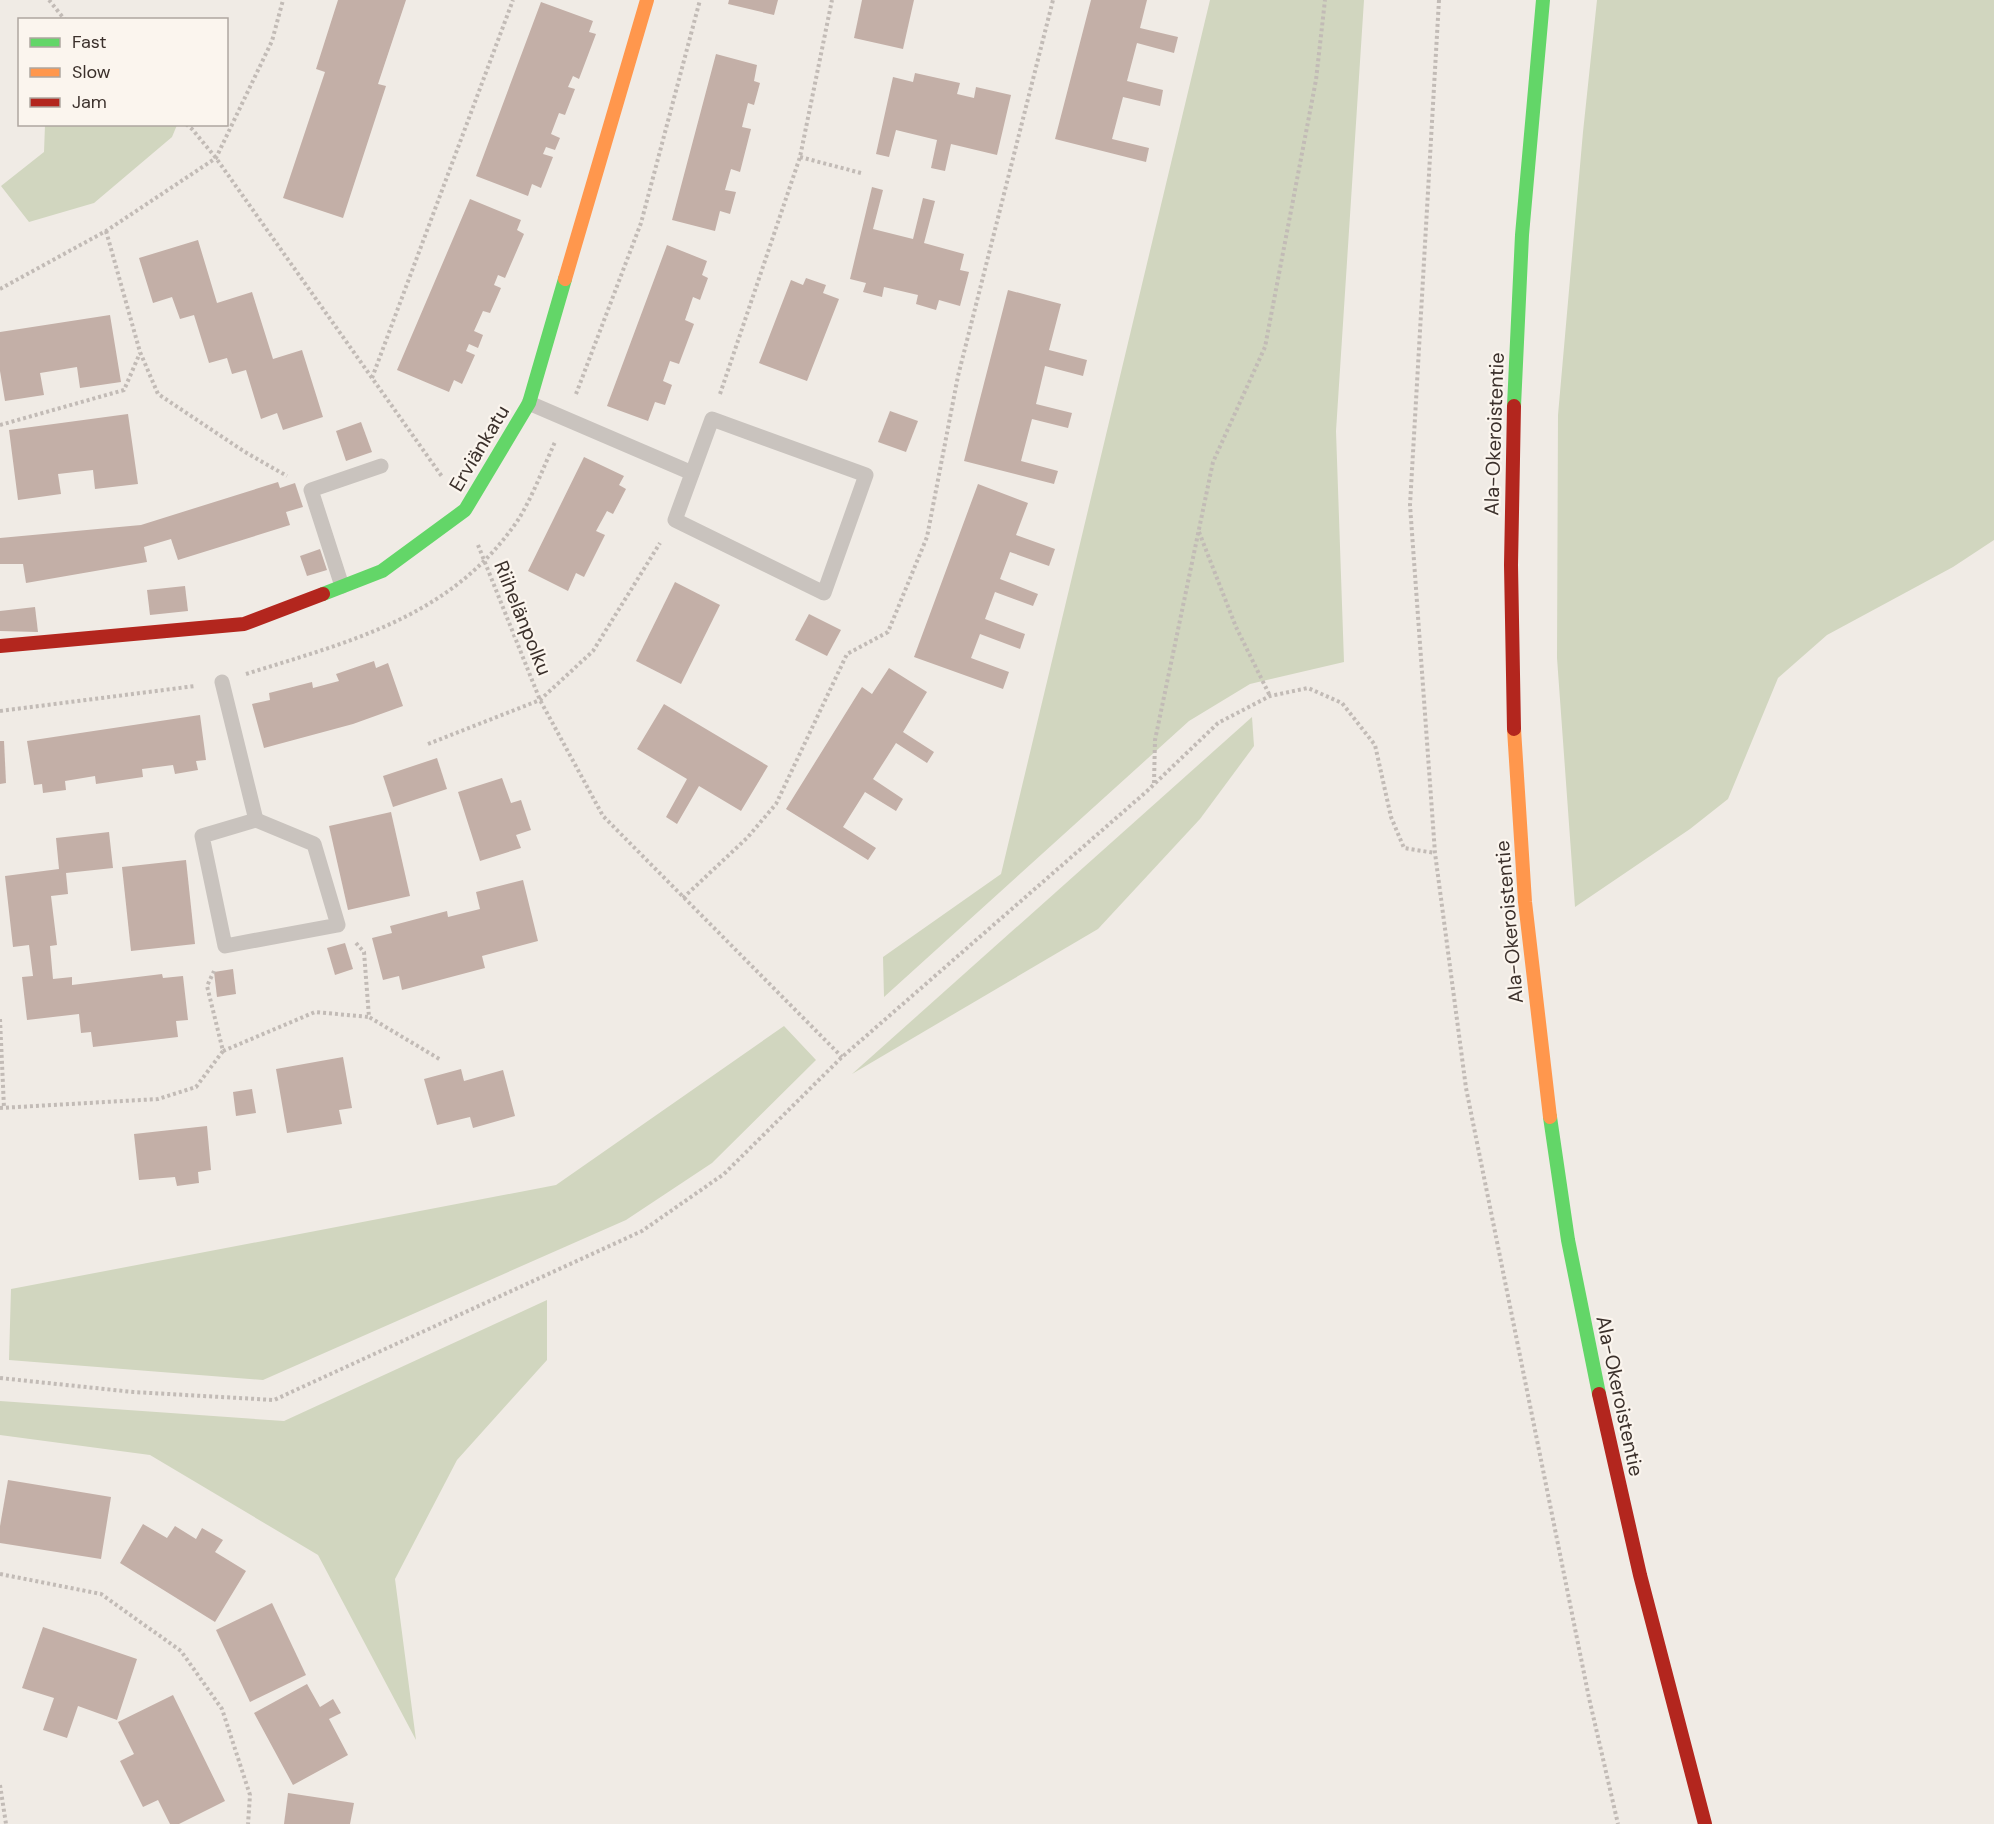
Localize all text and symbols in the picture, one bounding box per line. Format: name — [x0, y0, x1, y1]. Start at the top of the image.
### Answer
legend — [18, 18, 228, 126]
text: Fast — [72, 30, 107, 54]
text: Slow — [72, 60, 111, 84]
text: Jam — [72, 90, 107, 114]
street label: Ala-Okeroistentie — [1478, 352, 1510, 516]
street label: Erviänkatu — [443, 400, 515, 496]
street label: Riihelänpolku — [488, 557, 558, 679]
street label: Ala-Okeroistentie — [1489, 840, 1529, 1004]
street label: Ala-Okeroistentie — [1590, 1313, 1650, 1479]

